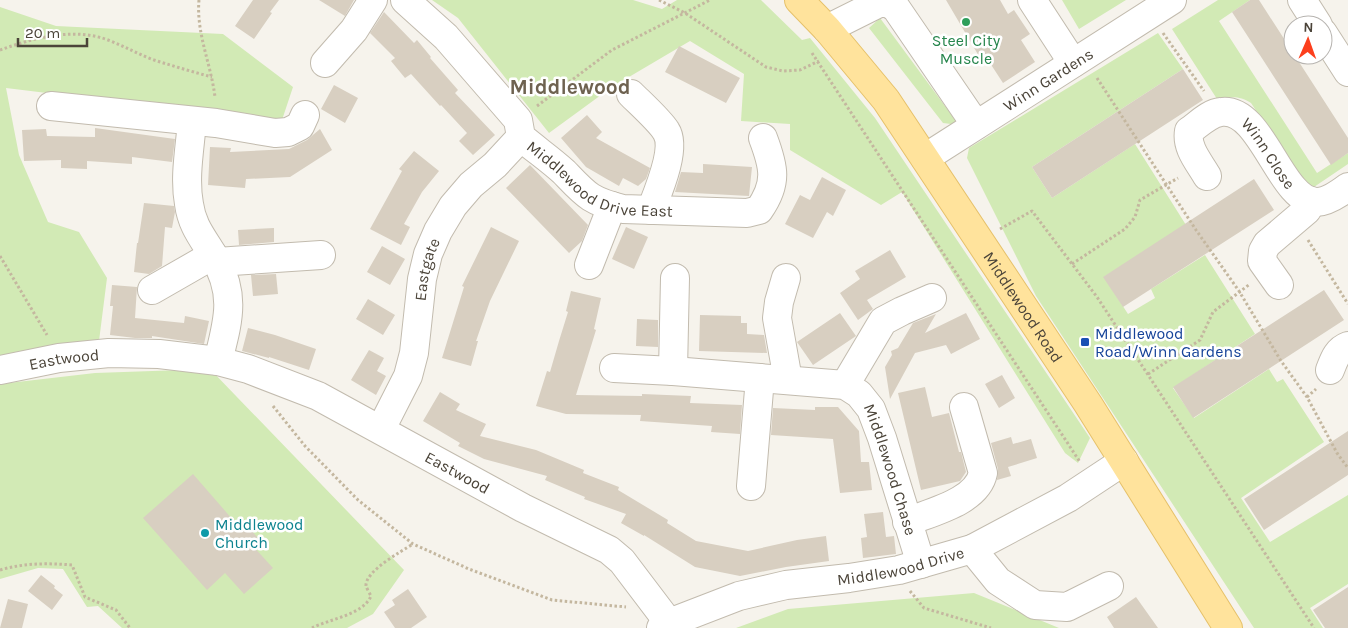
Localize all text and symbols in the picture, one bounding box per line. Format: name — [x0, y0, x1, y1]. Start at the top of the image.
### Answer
scale bar — [18, 15, 86, 47]
north arrow — [1283, 15, 1333, 65]
marker: Steel City Muscle — [960, 16, 972, 28]
text: N — [1303, 19, 1314, 36]
text: 20 m — [25, 24, 60, 42]
place label: Steel City Muscle — [932, 31, 1001, 68]
street label: Winn Gardens — [1000, 44, 1096, 115]
district label: Middlewood — [509, 75, 631, 99]
street label: Winn Close — [1238, 113, 1299, 193]
street label: Middlewood Drive East — [523, 136, 673, 220]
street label: Eastgate — [410, 235, 443, 302]
street label: Middlewood Road — [980, 248, 1067, 366]
place label: Middlewood Road/Winn Gardens — [1095, 324, 1242, 361]
marker: Middlewood Road/Winn Gardens — [1079, 336, 1091, 348]
street label: Eastwood — [27, 345, 100, 373]
street label: Middlewood Chase — [860, 401, 921, 537]
street label: Eastwood — [422, 447, 493, 498]
place label: Middlewood Church — [215, 515, 304, 552]
marker: Middlewood Church — [199, 527, 211, 539]
street label: Middlewood Drive — [836, 542, 966, 589]

